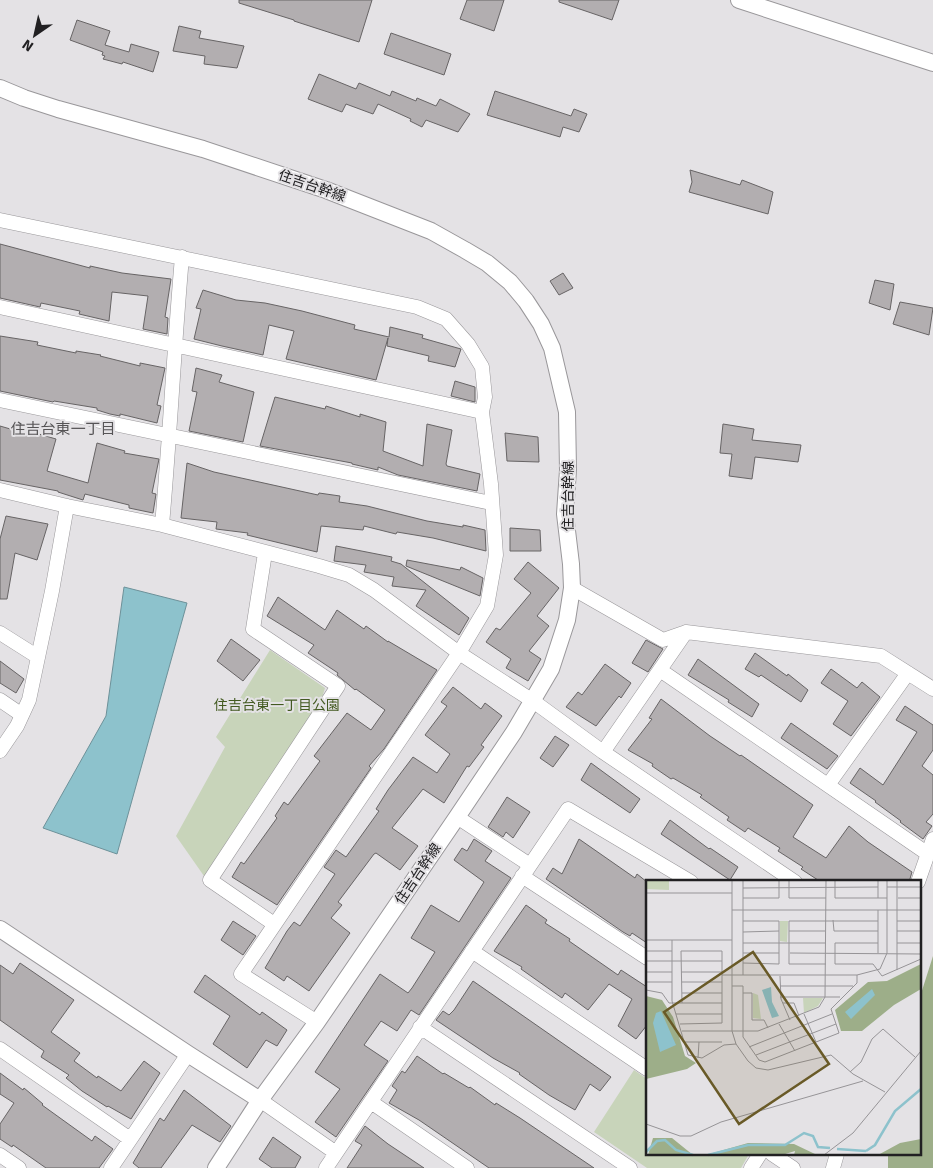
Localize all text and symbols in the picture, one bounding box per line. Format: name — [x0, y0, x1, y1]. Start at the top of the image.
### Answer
north arrow — [10, 10, 60, 60]
text: N — [19, 36, 37, 55]
street label: 住吉台幹線 — [276, 167, 348, 205]
district label: 住吉台東一丁目 — [10, 420, 116, 438]
street label: 住吉台幹線 — [560, 461, 577, 531]
park label: 住吉台東一丁目公園 — [214, 697, 340, 714]
street label: 住吉台幹線 — [391, 840, 445, 908]
inset map — [646, 880, 920, 1156]

